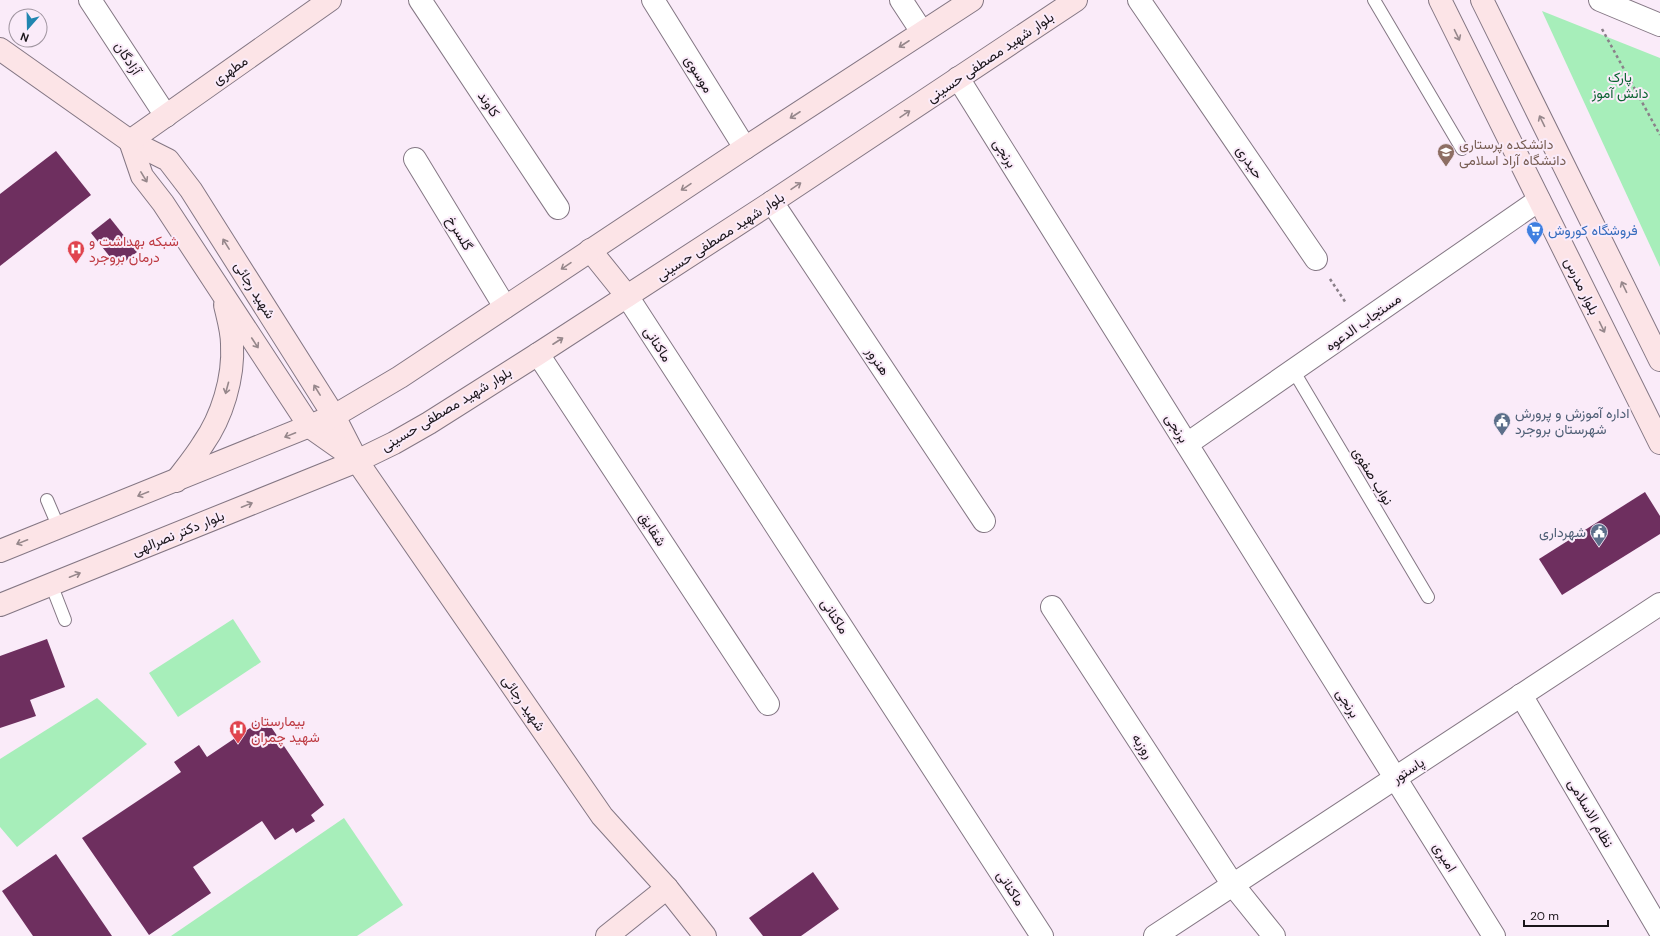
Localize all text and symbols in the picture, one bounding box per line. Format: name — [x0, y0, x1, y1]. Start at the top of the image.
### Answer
north arrow — [8, 8, 48, 48]
street label: بلوار شهید مصطفی حسینی — [923, 8, 1057, 106]
text: N — [18, 29, 31, 45]
one-way arrow — [1454, 29, 1461, 41]
street label: آزادگان — [111, 38, 146, 80]
one-way arrow — [898, 40, 909, 48]
street label: مطهری — [209, 51, 251, 89]
street label: موسوی — [681, 52, 717, 96]
park label: پارک دانش آموز — [1591, 68, 1649, 102]
street label: کاوند — [474, 88, 504, 120]
one-way arrow — [899, 110, 910, 118]
one-way arrow — [790, 111, 801, 119]
one-way arrow — [1537, 115, 1545, 127]
street label: برنجی — [989, 135, 1021, 171]
place label: دانشکده پرستاری دانشگاه آراد اسلامی — [1459, 135, 1566, 169]
street label: حیدری — [1232, 142, 1268, 182]
school or university icon: دانشکده پرستاری دانشگاه آراد اسلامی — [1436, 142, 1456, 167]
one-way arrow — [140, 171, 148, 183]
one-way arrow — [790, 181, 802, 189]
one-way arrow — [680, 183, 692, 191]
street label: بلوار شهید مصطفی حسینی — [652, 188, 788, 284]
street label: گلسرخ — [441, 212, 477, 255]
supermarket icon: فروشگاه کوروش — [1525, 220, 1545, 245]
place label: فروشگاه کوروش — [1548, 221, 1638, 239]
place label: شبکه بهداشت و درمان بروجرد — [89, 232, 179, 266]
one-way arrow — [221, 238, 229, 250]
hospital icon: شبکه بهداشت و درمان بروجرد — [66, 239, 86, 264]
street label: بلوار مدرس — [1560, 254, 1604, 318]
street label: شهید رجائی — [230, 258, 280, 322]
one-way arrow — [561, 262, 572, 270]
one-way arrow — [1620, 282, 1627, 294]
street label: مستجاب الدعوه — [1322, 289, 1404, 355]
one-way arrow — [1599, 321, 1606, 333]
street label: ماکنانی — [640, 323, 676, 365]
one-way arrow — [552, 336, 564, 344]
one-way arrow — [251, 337, 259, 348]
street label: هنرور — [861, 342, 894, 379]
street label: بلوار شهید مصطفی حسینی — [377, 363, 515, 455]
one-way arrow — [222, 381, 230, 394]
one-way arrow — [313, 384, 321, 396]
place label: اداره آموزش و پرورش شهرستان بروجرد — [1515, 404, 1630, 438]
street label: برنجی — [1161, 410, 1193, 446]
public building icon: اداره آموزش و پرورش شهرستان بروجرد — [1492, 411, 1512, 436]
one-way arrow — [284, 432, 296, 440]
street label: نواب صفوی — [1349, 444, 1397, 508]
one-way arrow — [138, 491, 150, 499]
one-way arrow — [241, 500, 253, 508]
street label: بلوار دکتر نصرالهی — [129, 506, 227, 560]
street label: شقایق — [635, 509, 671, 549]
public building icon: شهرداری — [1589, 522, 1609, 547]
place label: شهرداری — [1539, 523, 1586, 541]
one-way arrow — [17, 539, 29, 547]
one-way arrow — [69, 570, 81, 578]
street label: ماکنانی — [817, 595, 853, 637]
street label: شهید رجائی — [498, 671, 550, 735]
street label: برنجی — [1332, 685, 1364, 721]
place label: بیمارستان شهید چمران — [251, 712, 320, 747]
hospital icon: بیمارستان شهید چمران — [228, 719, 248, 744]
street label: روزبه — [1128, 730, 1158, 762]
street label: پاستور — [1388, 753, 1428, 788]
street label: نظام الاسلامی — [1564, 775, 1618, 851]
street label: امیری — [1429, 839, 1461, 875]
street label: ماکنانی — [993, 867, 1029, 909]
scale bar — [1524, 902, 1608, 928]
text: 20 m — [1530, 908, 1559, 924]

